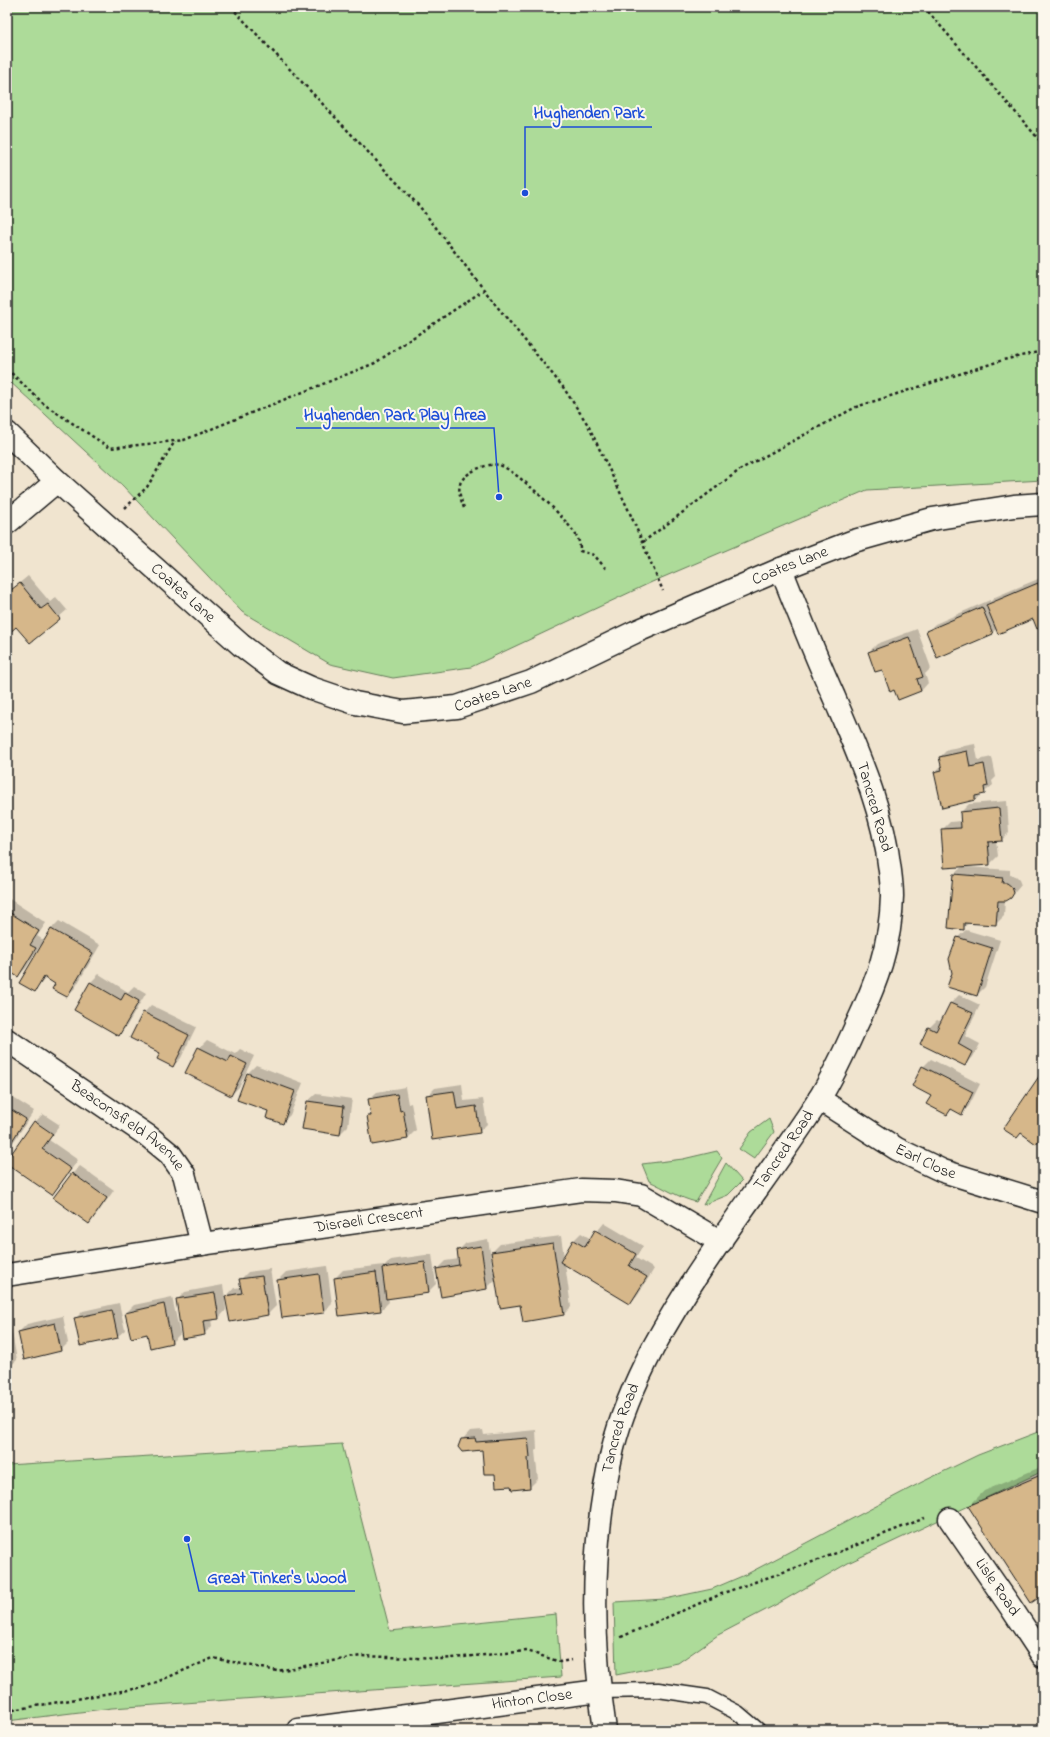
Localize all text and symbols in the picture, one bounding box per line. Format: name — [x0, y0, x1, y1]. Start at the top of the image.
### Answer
callout: Hughenden Park — [525, 98, 652, 127]
text: Hughenden Park — [533, 101, 645, 128]
callout: Hughenden Park Play Area — [296, 399, 494, 428]
text: Hughenden Park Play Area — [304, 403, 486, 430]
street label: Coates Lane — [748, 540, 832, 592]
street label: Coates Lane — [145, 558, 221, 629]
street label: Coates Lane — [451, 670, 536, 719]
street label: Tancred Road — [850, 759, 898, 855]
street label: Beaconsfield Avenue — [64, 1074, 191, 1177]
street label: Tancred Road — [748, 1106, 821, 1195]
street label: Earl Close — [891, 1138, 960, 1187]
street label: Disraeli Crescent — [312, 1201, 426, 1240]
street label: Tancred Road — [596, 1380, 646, 1475]
street label: Lisle Road — [969, 1553, 1026, 1621]
callout: Great Tinker's Wood — [199, 1562, 355, 1591]
text: Great Tinker's Wood — [207, 1566, 347, 1591]
street label: Hinton Close — [490, 1682, 575, 1717]

